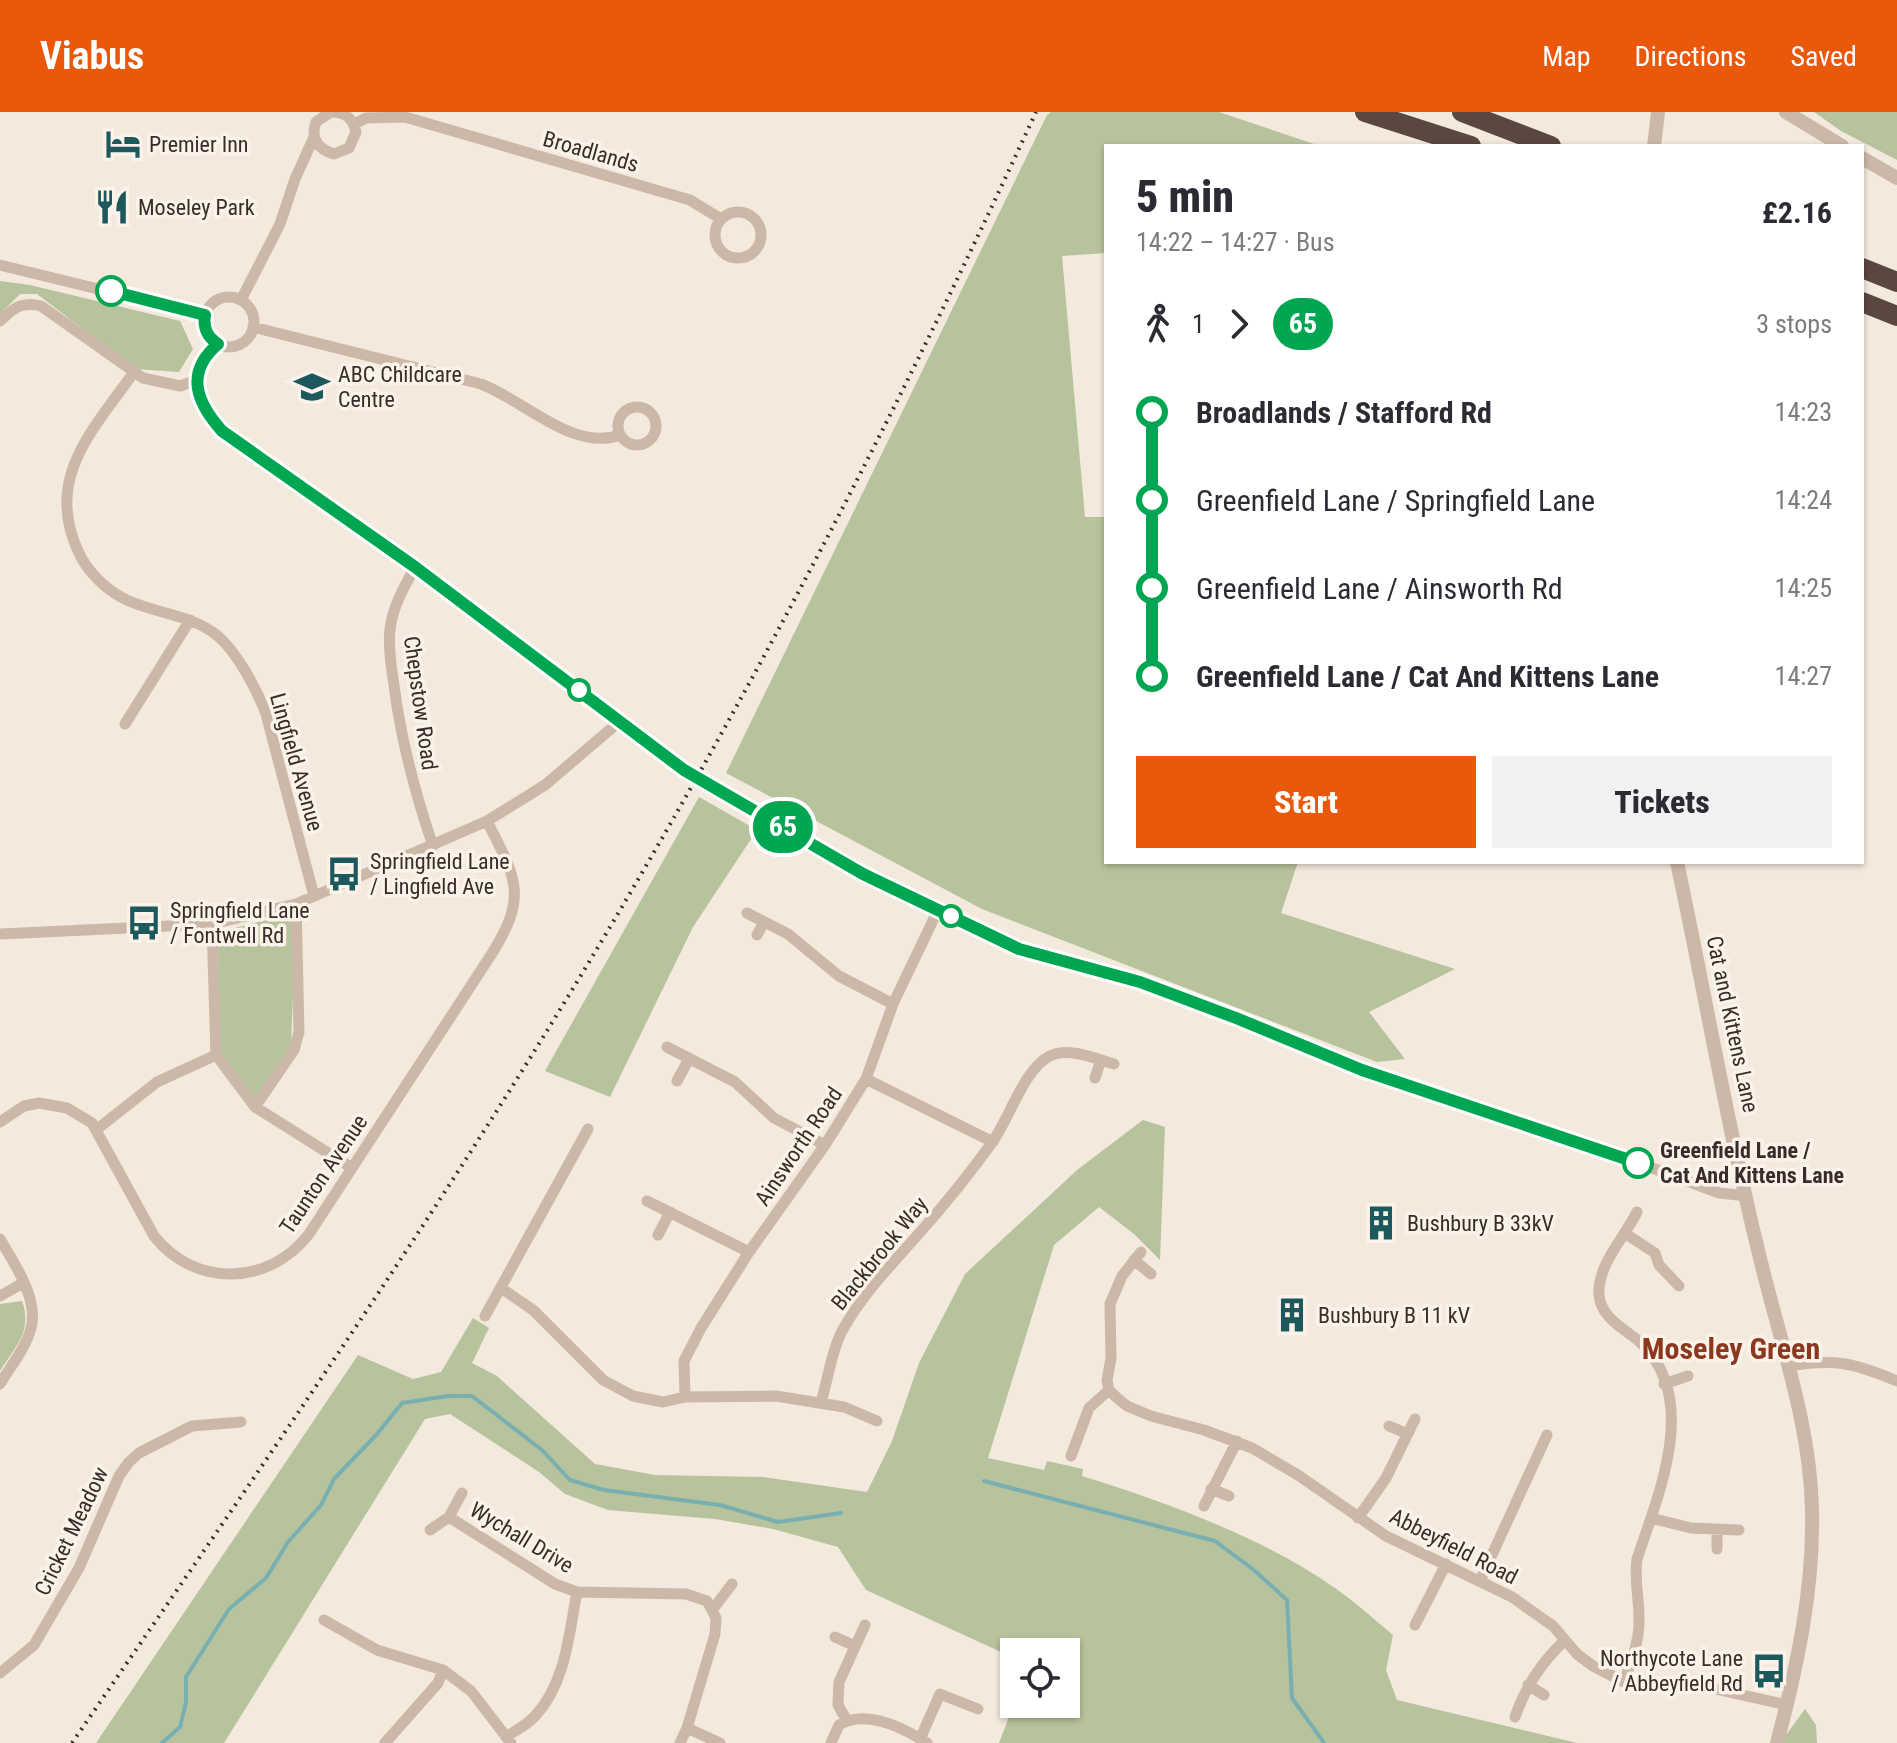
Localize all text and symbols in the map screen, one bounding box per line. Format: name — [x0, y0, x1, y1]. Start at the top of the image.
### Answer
text: Viabus — [40, 34, 144, 78]
text: Map — [1542, 40, 1591, 73]
text: Directions — [1635, 40, 1746, 73]
text: Saved — [1790, 40, 1857, 73]
hotel icon: Premier Inn — [104, 125, 142, 163]
street label: Broadlands — [540, 126, 641, 177]
place label: Premier Inn — [149, 132, 249, 157]
text: 5 min — [1136, 171, 1234, 223]
restaurant icon: Moseley Park — [93, 188, 131, 226]
place label: Moseley Park — [138, 195, 255, 220]
text: £2.16 — [1762, 195, 1832, 230]
text: 14:22 – 14:27 · Bus — [1136, 227, 1335, 257]
unlabelled marker — [96, 276, 126, 306]
icon: walk — [1136, 302, 1180, 346]
icon: forward — [1217, 302, 1261, 346]
text: 65 — [1289, 307, 1317, 340]
text: 1 — [1192, 309, 1205, 339]
text: 3 stops — [1756, 309, 1832, 339]
place label: ABC Childcare Centre — [338, 362, 462, 412]
school or university icon: ABC Childcare Centre — [293, 368, 331, 406]
text: Broadlands / Stafford Rd — [1196, 395, 1492, 430]
text: 14:23 — [1775, 397, 1832, 427]
text: Greenfield Lane / Springfield Lane — [1196, 483, 1595, 518]
text: 14:24 — [1775, 485, 1832, 515]
text: Greenfield Lane / Ainsworth Rd — [1196, 571, 1563, 606]
text: 14:25 — [1775, 573, 1832, 603]
street label: Chepstow Road — [399, 634, 442, 772]
text: Greenfield Lane / Cat And Kittens Lane — [1196, 659, 1659, 694]
text: 14:27 — [1775, 661, 1832, 691]
unlabelled marker — [568, 679, 590, 701]
street label: Lingfield Avenue — [265, 690, 328, 834]
button: Start — [1136, 756, 1476, 848]
button: Tickets — [1492, 756, 1832, 848]
line badge: 65 — [747, 801, 819, 853]
text: 65 — [769, 810, 797, 843]
place label: Springfield Lane / Lingfield Ave — [370, 849, 510, 899]
bus stop icon: Springfield Lane / Lingfield Ave — [325, 855, 363, 893]
place label: Springfield Lane / Fontwell Rd — [170, 898, 310, 948]
bus stop icon: Springfield Lane / Fontwell Rd — [125, 904, 163, 942]
unlabelled marker — [940, 905, 962, 927]
street label: Cat and Kittens Lane — [1702, 934, 1763, 1115]
street label: Ainsworth Road — [750, 1082, 847, 1210]
street label: Taunton Avenue — [274, 1110, 372, 1239]
place label: Greenfield Lane / Cat And Kittens Lane — [1660, 1138, 1844, 1188]
marker: Greenfield Lane / Cat And Kittens Lane — [1623, 1148, 1653, 1178]
street label: Blackbrook Way — [826, 1192, 933, 1315]
building icon: Bushbury B 33kV — [1362, 1204, 1400, 1242]
place label: Bushbury B 33kV — [1407, 1211, 1554, 1236]
building icon: Bushbury B 11 kV — [1273, 1296, 1311, 1334]
place label: Bushbury B 11 kV — [1318, 1303, 1470, 1328]
district label: Moseley Green — [1642, 1331, 1820, 1366]
street label: Cricket Meadow — [30, 1463, 113, 1599]
street label: Wychall Drive — [466, 1497, 578, 1578]
street label: Abbeyfield Road — [1386, 1504, 1522, 1589]
map controls — [1000, 1638, 1080, 1718]
button: locate — [1000, 1638, 1080, 1718]
place label: Northycote Lane / Abbeyfield Rd — [1600, 1646, 1743, 1696]
bus stop icon: Northycote Lane / Abbeyfield Rd — [1750, 1652, 1788, 1690]

